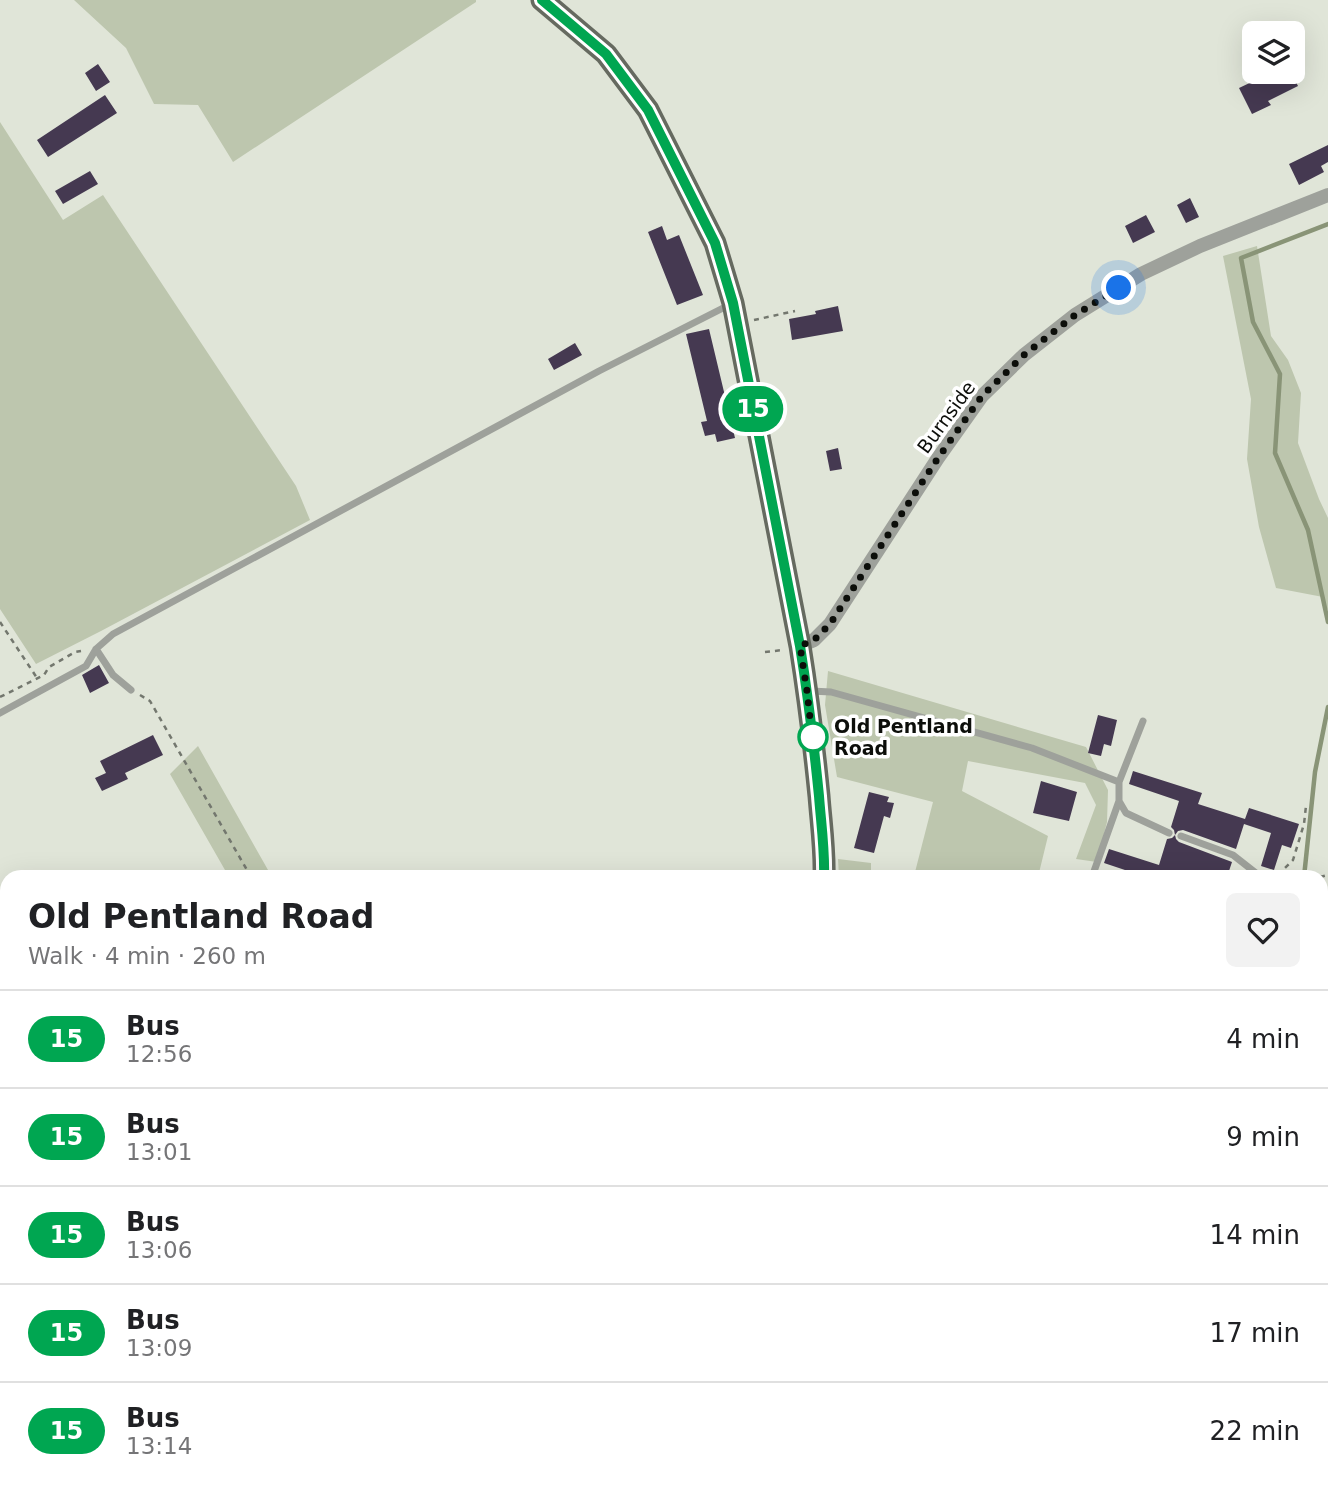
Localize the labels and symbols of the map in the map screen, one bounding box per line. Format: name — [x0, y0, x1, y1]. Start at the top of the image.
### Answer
your location — [1101, 270, 1136, 305]
street label: Burnside — [913, 377, 979, 457]
line badge: 15 — [722, 386, 784, 432]
place label: Old Pentland Road — [834, 715, 973, 759]
marker: Old Pentland Road — [798, 722, 828, 752]

